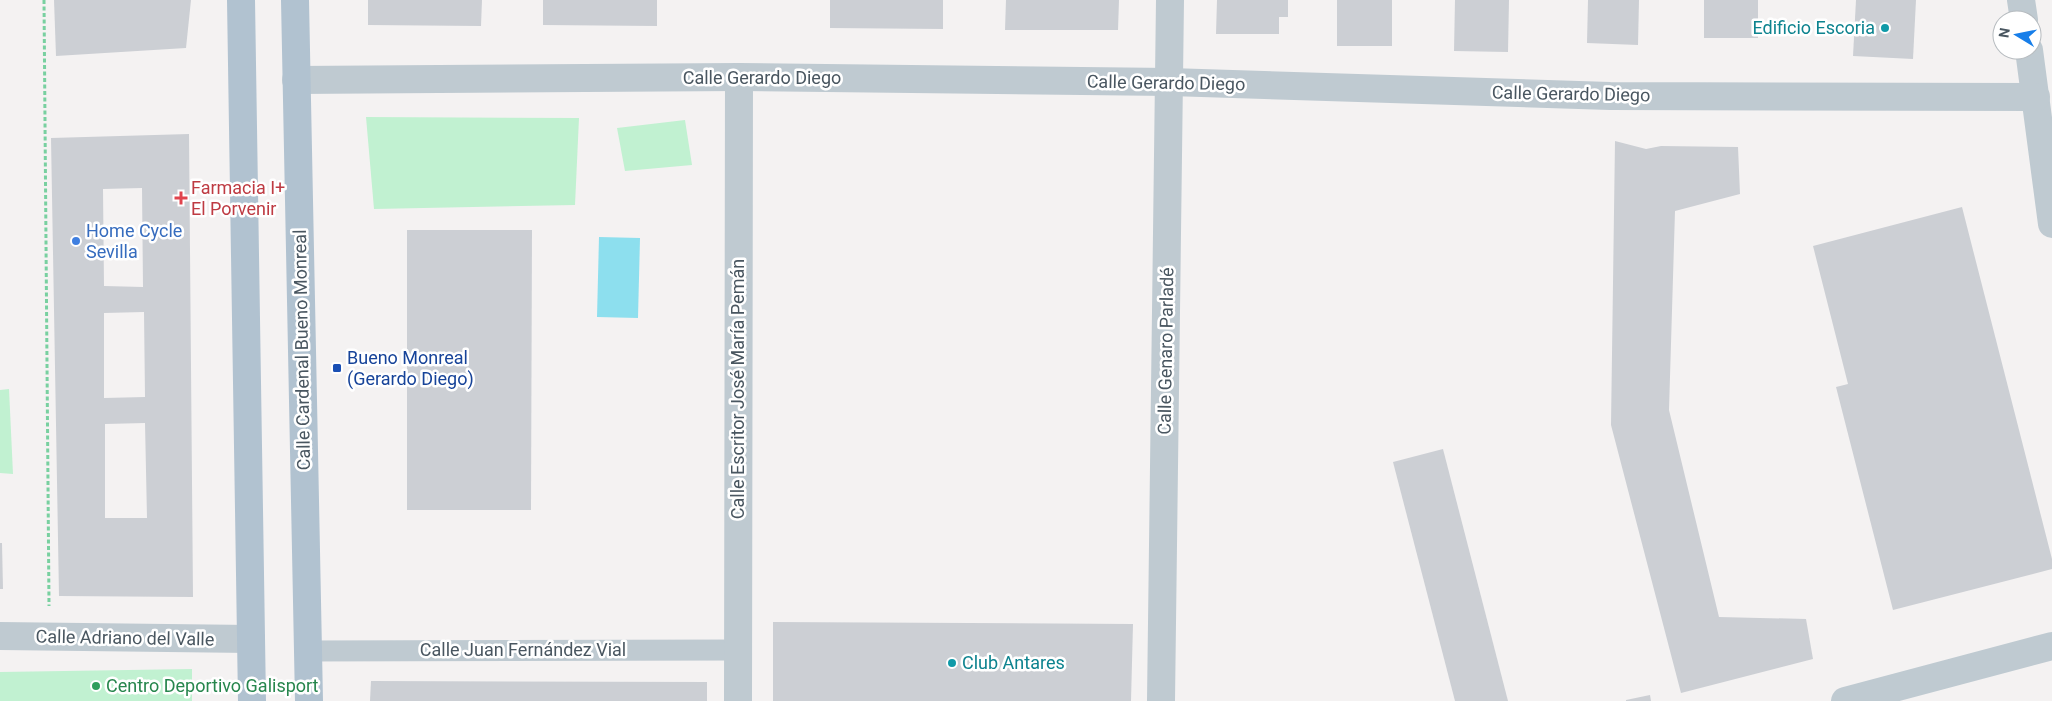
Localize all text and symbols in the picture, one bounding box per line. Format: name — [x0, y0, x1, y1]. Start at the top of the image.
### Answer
north arrow — [1992, 10, 2042, 60]
place label: Edificio Escoria — [1752, 17, 1875, 38]
marker: Edificio Escoria — [1879, 22, 1891, 34]
text: N — [1995, 26, 2013, 39]
street label: Calle Gerardo Diego — [683, 67, 841, 88]
street label: Calle Gerardo Diego — [1087, 71, 1245, 94]
street label: Calle Gerardo Diego — [1492, 82, 1650, 105]
place label: Farmacia I+ El Porvenir — [191, 177, 285, 219]
marker: Farmacia I+ El Porvenir — [175, 192, 187, 204]
place label: Home Cycle Sevilla — [86, 220, 182, 262]
street label: Calle Cardenal Bueno Monreal — [289, 229, 314, 471]
marker: Home Cycle Sevilla — [70, 235, 82, 247]
street label: Calle Escritor José María Pemán — [727, 259, 748, 519]
street label: Calle Genaro Parladé — [1154, 267, 1177, 435]
place label: Bueno Monreal (Gerardo Diego) — [347, 347, 474, 390]
marker: Bueno Monreal (Gerardo Diego) — [331, 362, 343, 374]
street label: Calle Adriano del Valle — [35, 625, 215, 650]
street label: Calle Juan Fernández Vial — [420, 639, 626, 660]
place label: Club Antares — [962, 652, 1065, 673]
marker: Club Antares — [946, 657, 958, 669]
place label: Centro Deportivo Galisport — [106, 675, 319, 696]
marker: Centro Deportivo Galisport — [90, 680, 102, 692]

